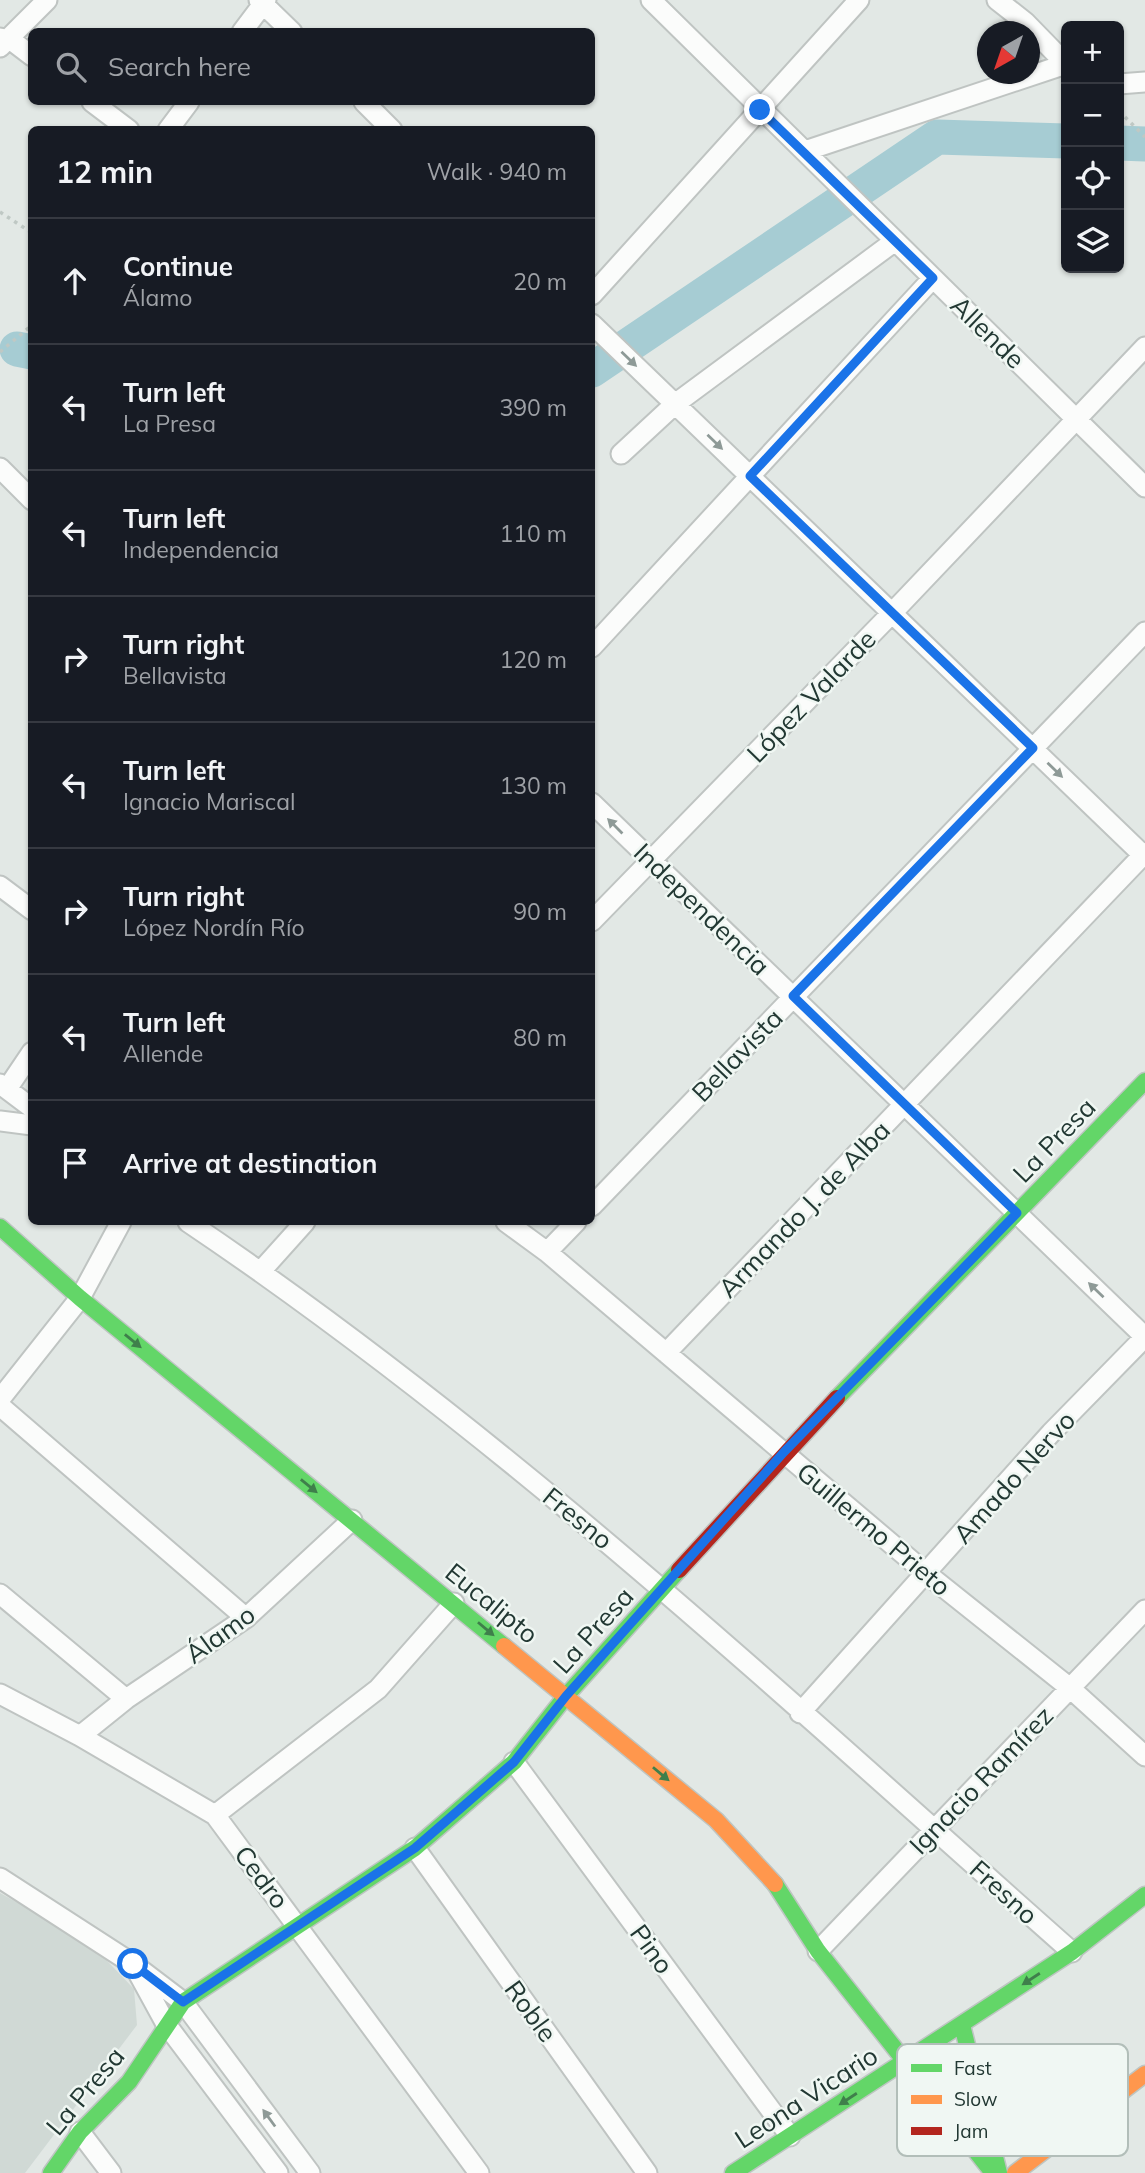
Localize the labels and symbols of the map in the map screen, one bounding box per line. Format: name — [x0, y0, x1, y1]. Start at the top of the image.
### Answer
north arrow — [977, 21, 1040, 84]
route end — [744, 94, 775, 125]
street label: Allende — [944, 289, 1032, 375]
one-way arrow — [620, 351, 637, 367]
one-way arrow — [706, 433, 723, 449]
street label: López Valarde — [739, 623, 883, 769]
one-way arrow — [1046, 761, 1063, 777]
one-way arrow — [606, 817, 623, 834]
street label: Independencia — [627, 836, 777, 982]
street label: Bellavista — [684, 1001, 790, 1109]
street label: La Presa — [1006, 1091, 1102, 1189]
street label: Armando J. de Alba — [711, 1114, 897, 1304]
one-way arrow — [1088, 1282, 1105, 1298]
one-way arrow — [124, 1334, 142, 1349]
street label: Amado Nervo — [946, 1404, 1082, 1550]
street label: Guillermo Prieto — [790, 1455, 958, 1603]
one-way arrow — [300, 1478, 318, 1493]
street label: Fresno — [536, 1480, 620, 1556]
street label: Eucalipto — [439, 1555, 545, 1651]
street label: La Presa — [546, 1580, 640, 1680]
street label: Álamo — [179, 1598, 261, 1670]
one-way arrow — [477, 1621, 494, 1636]
street label: Ignacio Ramírez — [902, 1699, 1060, 1861]
one-way arrow — [651, 1767, 669, 1782]
street label: Cedro — [228, 1839, 296, 1915]
street label: Fresno — [963, 1853, 1045, 1931]
street label: Pino — [623, 1918, 681, 1980]
route start — [117, 1948, 148, 1979]
one-way arrow — [1022, 1972, 1040, 1986]
street label: Roble — [498, 1974, 564, 2048]
street label: Leona Vicario — [728, 2039, 884, 2155]
street label: La Presa — [39, 2040, 131, 2142]
legend — [897, 2044, 1128, 2156]
text: Fast — [954, 2056, 992, 2080]
text: Slow — [954, 2087, 998, 2111]
one-way arrow — [839, 2092, 858, 2105]
one-way arrow — [263, 2109, 277, 2127]
text: Jam — [954, 2119, 988, 2143]

